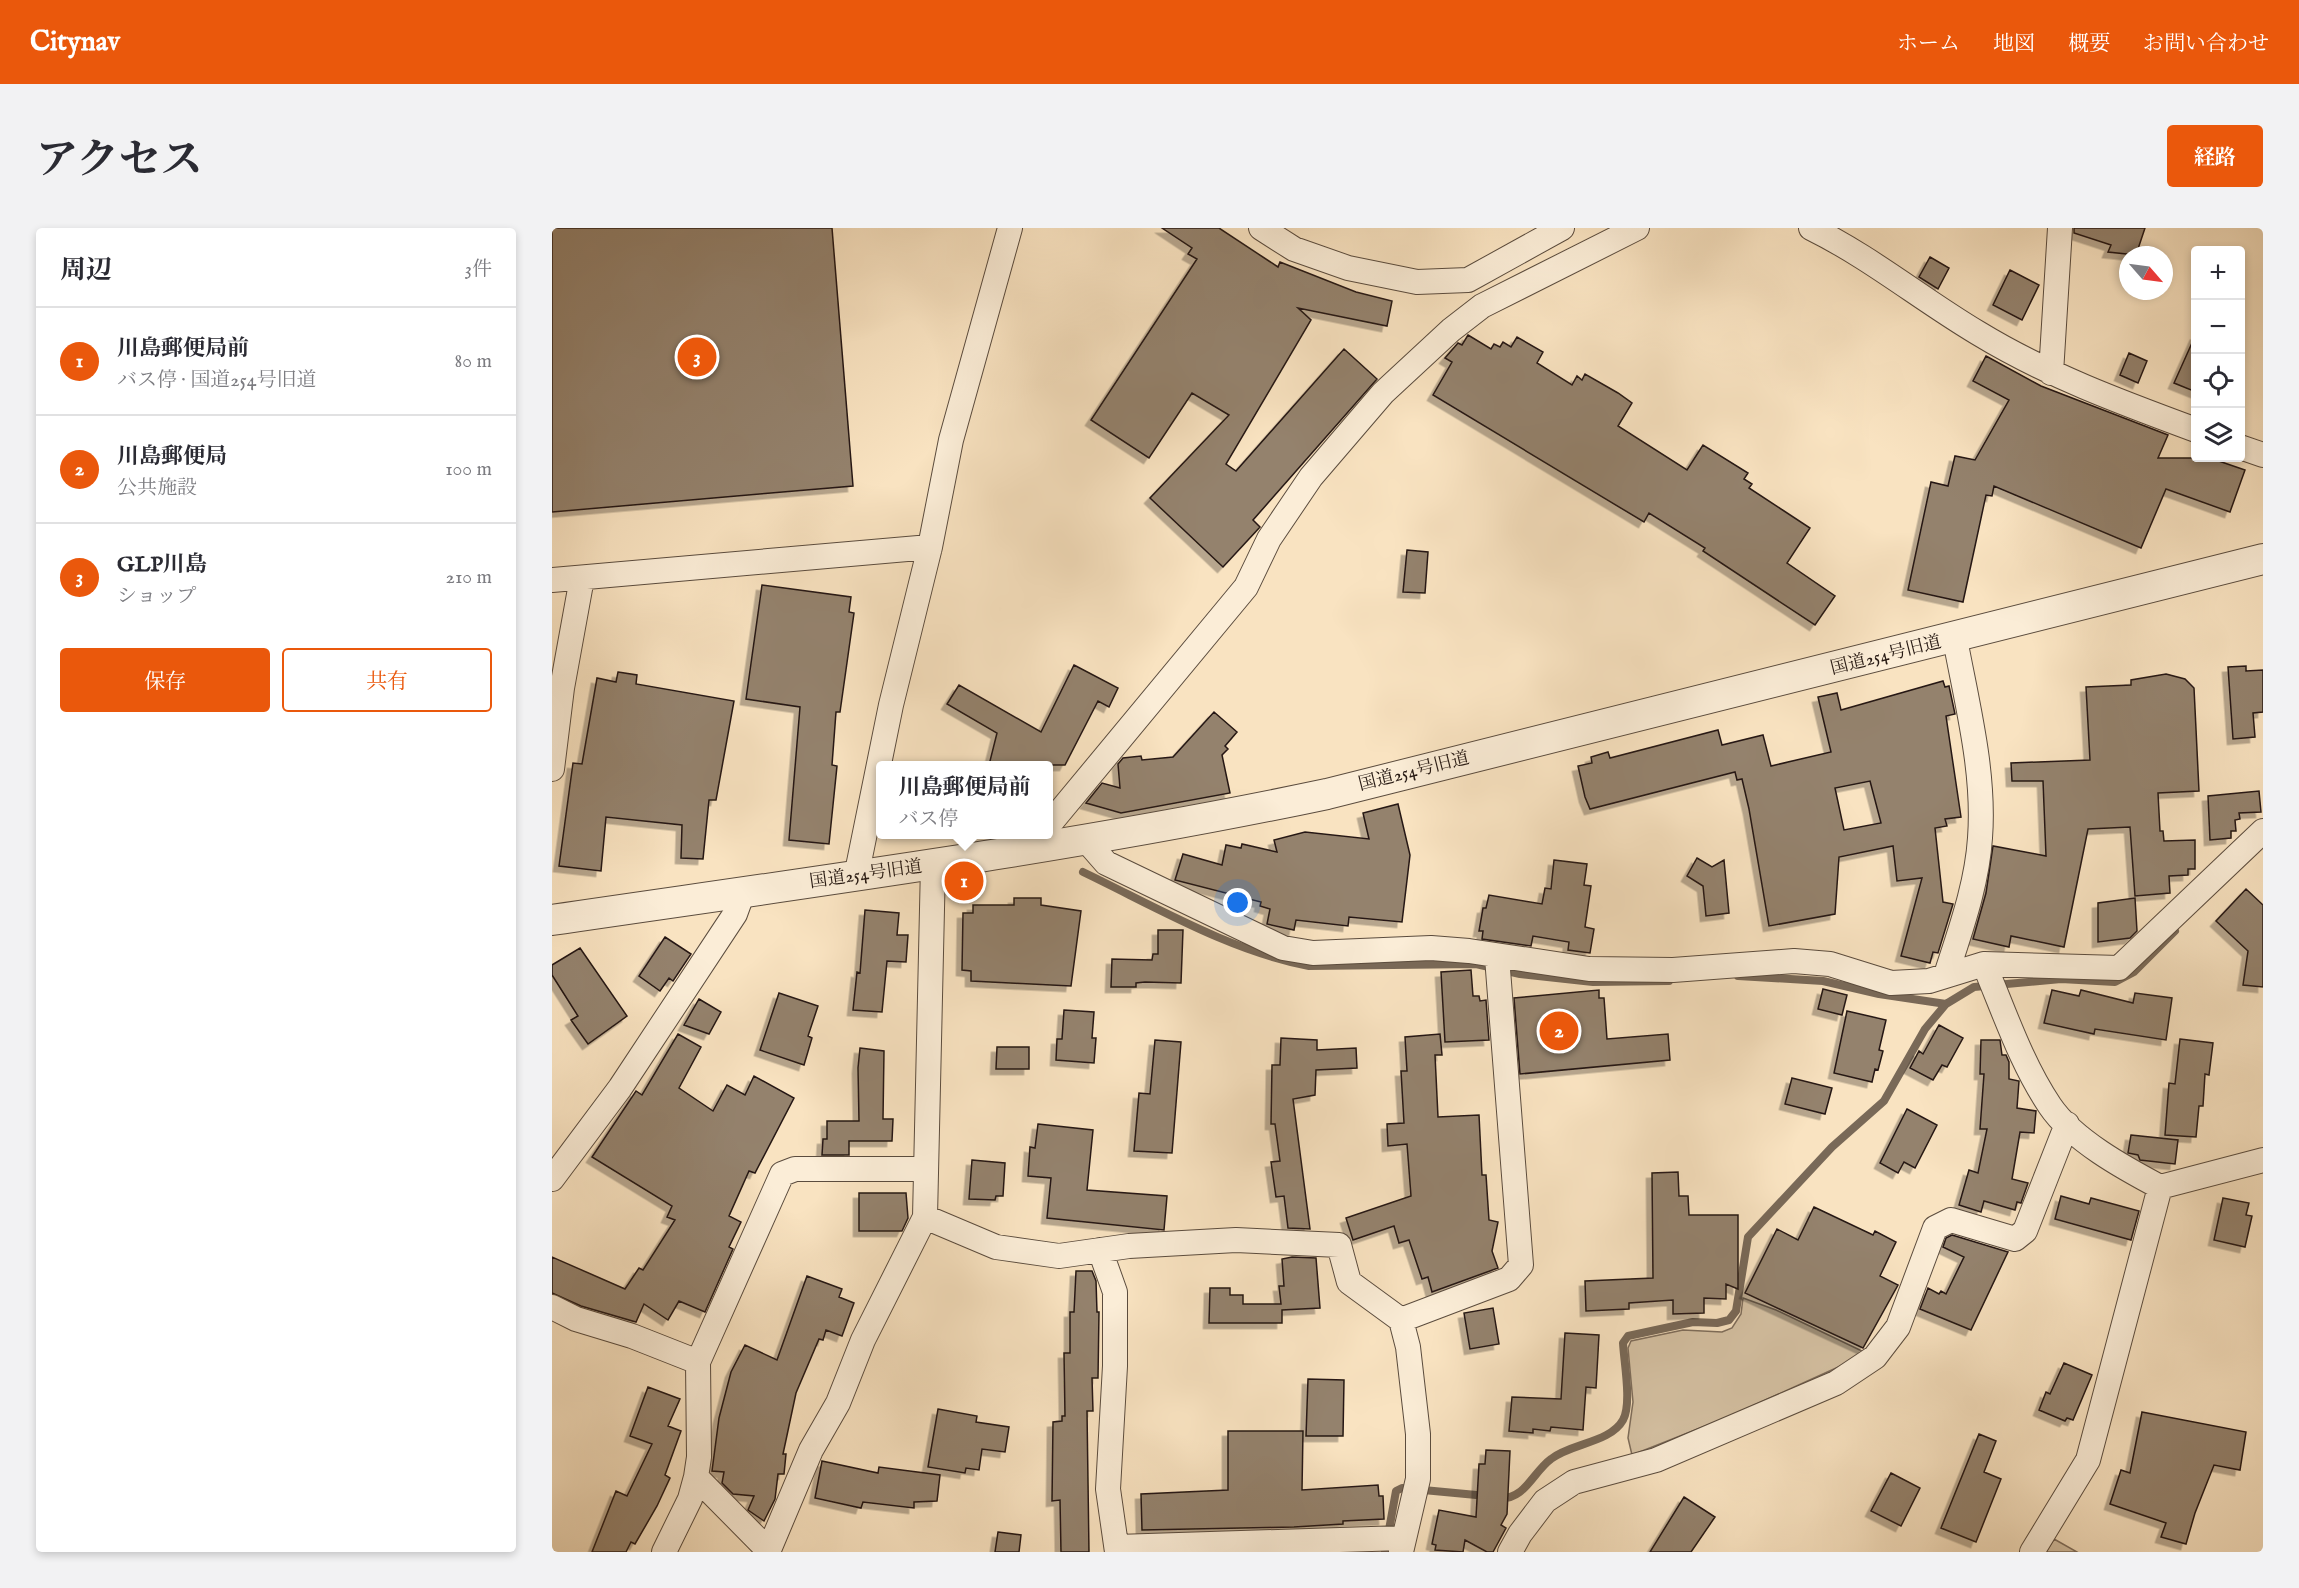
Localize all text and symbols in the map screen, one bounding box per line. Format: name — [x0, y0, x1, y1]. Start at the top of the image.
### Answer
text: Citynav — [30, 25, 120, 60]
text: ホーム — [1897, 31, 1960, 58]
text: 地図 — [1993, 31, 2035, 58]
text: 概要 — [2068, 31, 2110, 58]
text: お問い合わせ — [2143, 31, 2269, 58]
button: 経路 — [2167, 125, 2263, 187]
text: アクセス — [36, 135, 203, 188]
north arrow — [2119, 246, 2173, 300]
map controls — [2191, 246, 2245, 462]
button: + — [2191, 246, 2245, 300]
text: 周辺 — [60, 254, 112, 287]
text: 3件 — [465, 257, 492, 282]
button: − — [2191, 300, 2245, 354]
pin: 3 — [678, 334, 716, 380]
text: 川島郵便局前 — [117, 335, 249, 363]
text: 1 — [76, 349, 83, 374]
text: 80 m — [455, 349, 492, 374]
button: locate — [2191, 354, 2245, 408]
text: バス停 · 国道254号旧道 — [117, 368, 316, 393]
button: layers — [2191, 408, 2245, 462]
text: 川島郵便局 — [117, 443, 227, 471]
text: 2 — [75, 457, 84, 482]
text: 100 m — [445, 457, 492, 482]
text: 公共施設 — [117, 476, 197, 501]
text: GLP川島 — [117, 551, 207, 579]
text: 3 — [76, 565, 83, 590]
text: 210 m — [446, 565, 492, 590]
text: ショップ — [117, 584, 197, 609]
street label: 国道254号旧道 — [1828, 631, 1944, 681]
button: 保存 — [60, 648, 270, 712]
button: 共有 — [282, 648, 492, 712]
street label: 国道254号旧道 — [1356, 747, 1472, 797]
popup — [876, 761, 1053, 839]
text: 川島郵便局前 — [898, 774, 1031, 802]
text: バス停 — [898, 807, 958, 832]
street label: 国道254号旧道 — [808, 856, 924, 894]
pin: 1 — [944, 858, 984, 904]
your location — [1223, 888, 1252, 917]
pin: 2 — [1540, 1008, 1578, 1054]

